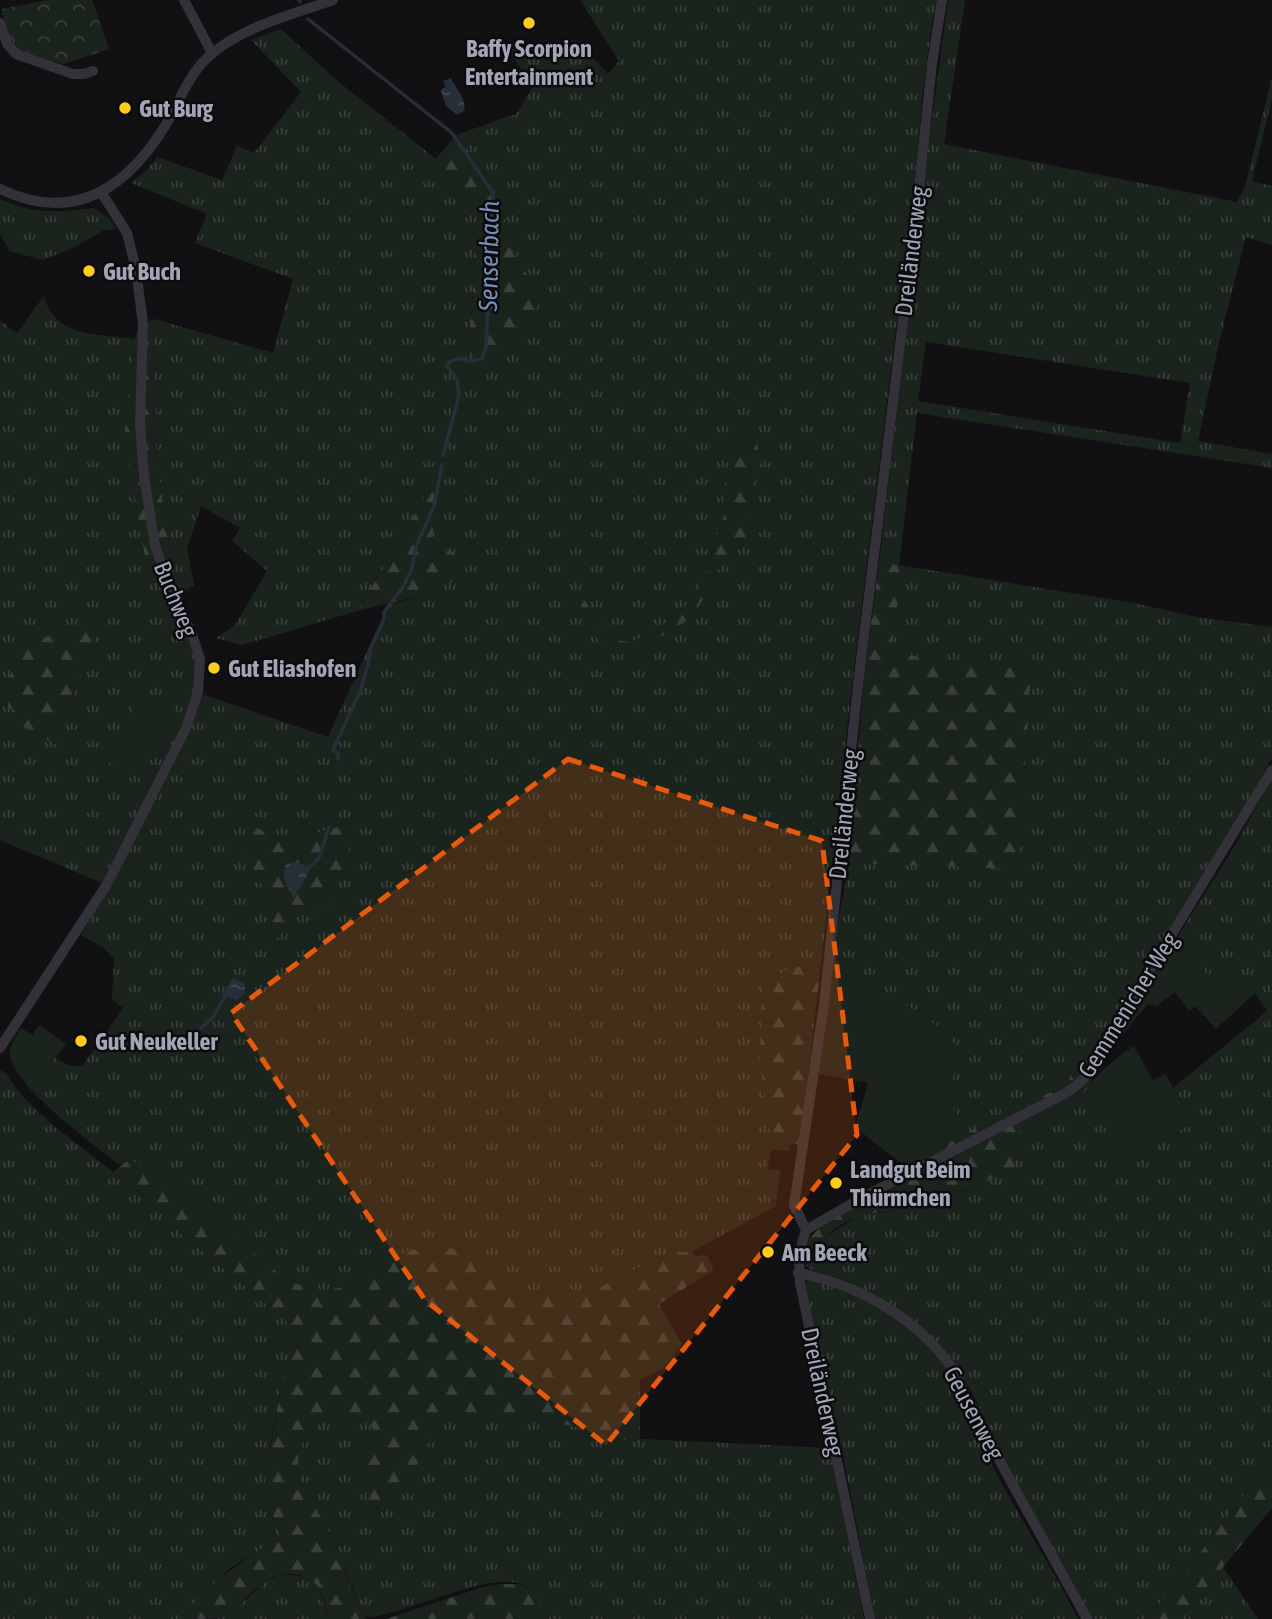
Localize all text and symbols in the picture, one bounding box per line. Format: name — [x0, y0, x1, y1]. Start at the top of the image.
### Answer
marker: Baffy Scorpion Entertainment — [521, 15, 537, 31]
place label: Baffy Scorpion Entertainment — [465, 35, 593, 90]
place label: Gut Burg — [139, 95, 214, 122]
marker: Gut Burg — [117, 100, 133, 116]
street label: Dreiländerweg — [890, 184, 932, 318]
water label: Senserbach — [473, 200, 505, 313]
place label: Gut Buch — [103, 258, 181, 285]
marker: Gut Buch — [81, 263, 97, 279]
street label: Buchweg — [149, 557, 204, 641]
place label: Gut Eliashofen — [228, 655, 356, 682]
marker: Gut Eliashofen — [206, 660, 222, 676]
street label: Dreiländerweg — [824, 747, 864, 880]
street label: Gemmenicher Weg — [1073, 927, 1184, 1083]
place label: Gut Neukeller — [95, 1028, 219, 1055]
marker: Gut Neukeller — [73, 1033, 89, 1049]
place label: Landgut Beim Thürmchen — [850, 1156, 971, 1211]
marker: Landgut Beim Thürmchen — [828, 1175, 844, 1191]
place label: Am Beeck — [781, 1239, 867, 1266]
marker: Am Beeck — [760, 1244, 776, 1260]
street label: Dreiländerweg — [796, 1325, 850, 1459]
street label: Geusenweg — [938, 1362, 1010, 1465]

